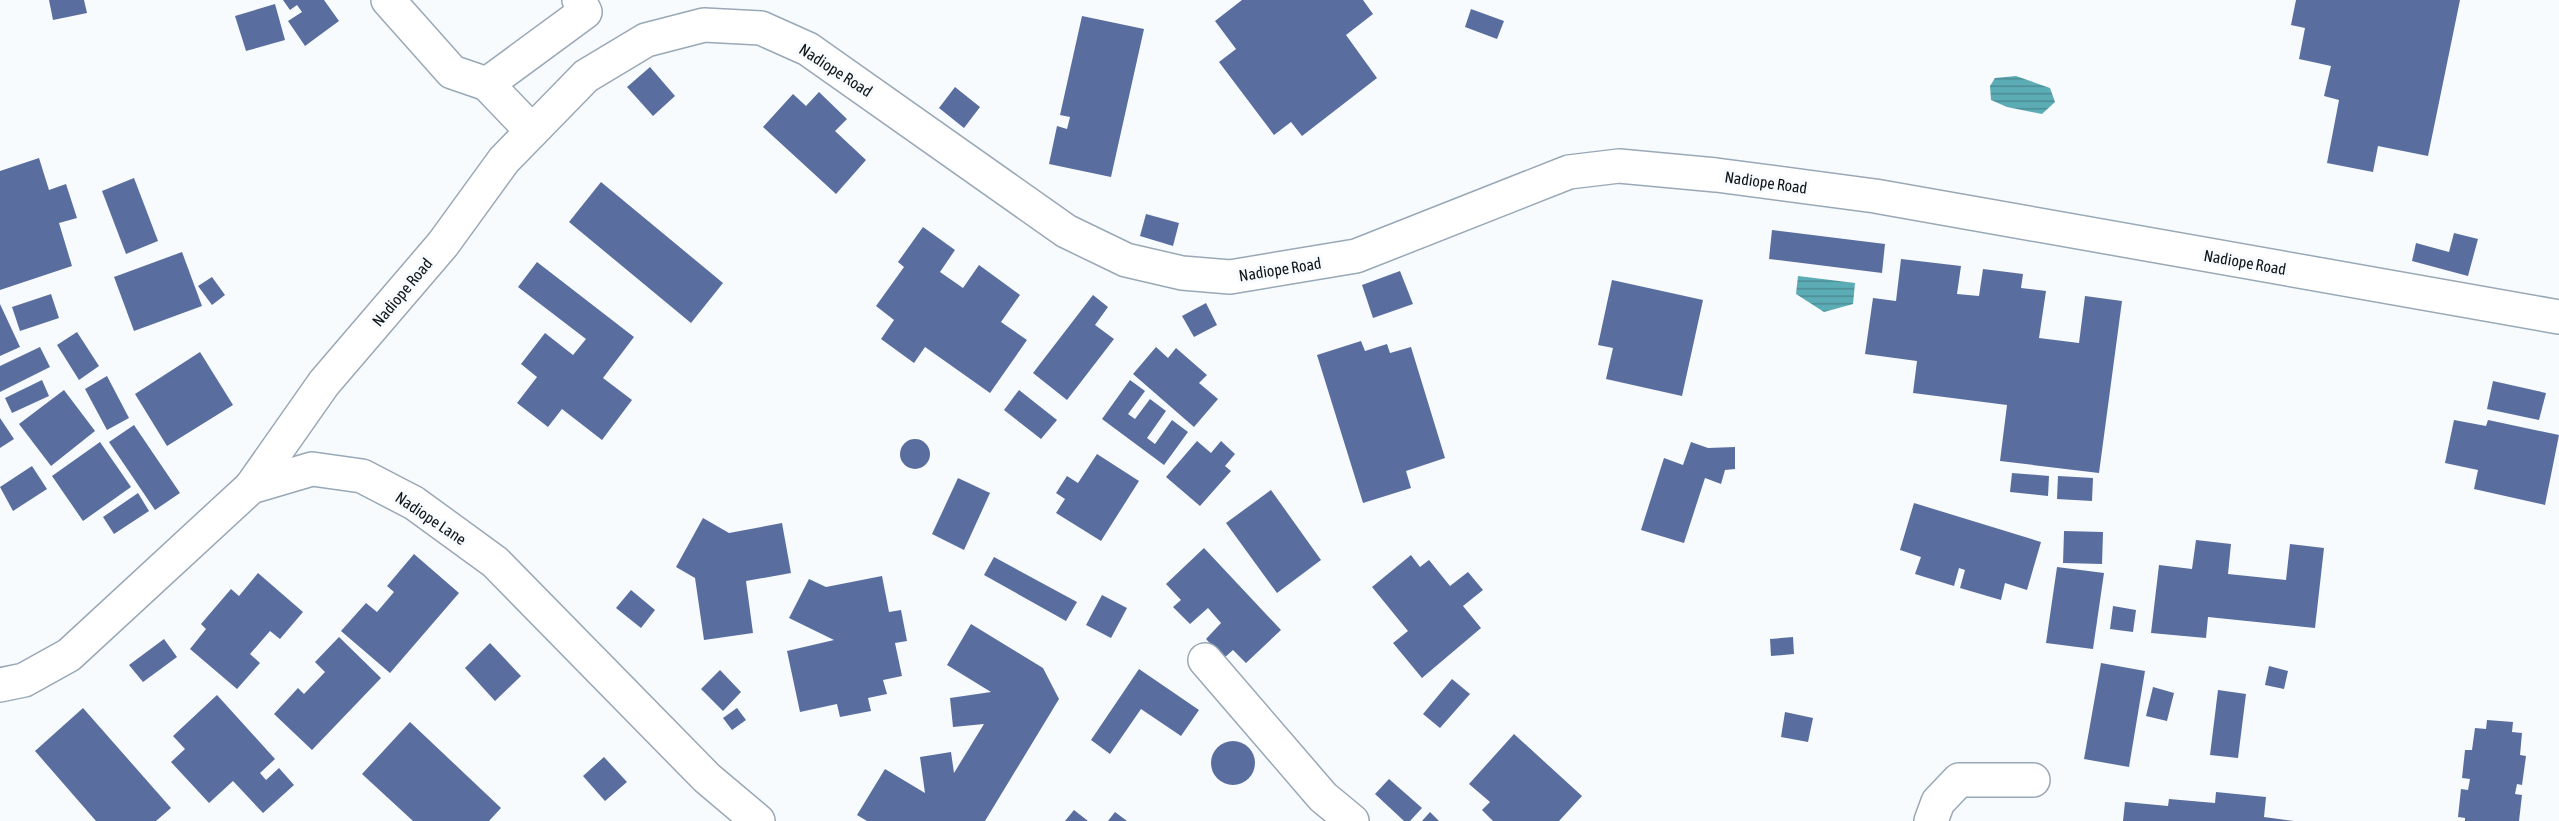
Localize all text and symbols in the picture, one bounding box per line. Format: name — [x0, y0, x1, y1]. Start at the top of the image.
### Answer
street label: Nadiope Road — [796, 40, 876, 101]
street label: Nadiope Road — [1723, 167, 1808, 198]
street label: Nadiope Road — [2202, 246, 2288, 279]
street label: Nadiope Road — [368, 254, 436, 330]
street label: Nadiope Road — [1237, 254, 1323, 285]
street label: Nadiope Lane — [392, 488, 470, 549]

